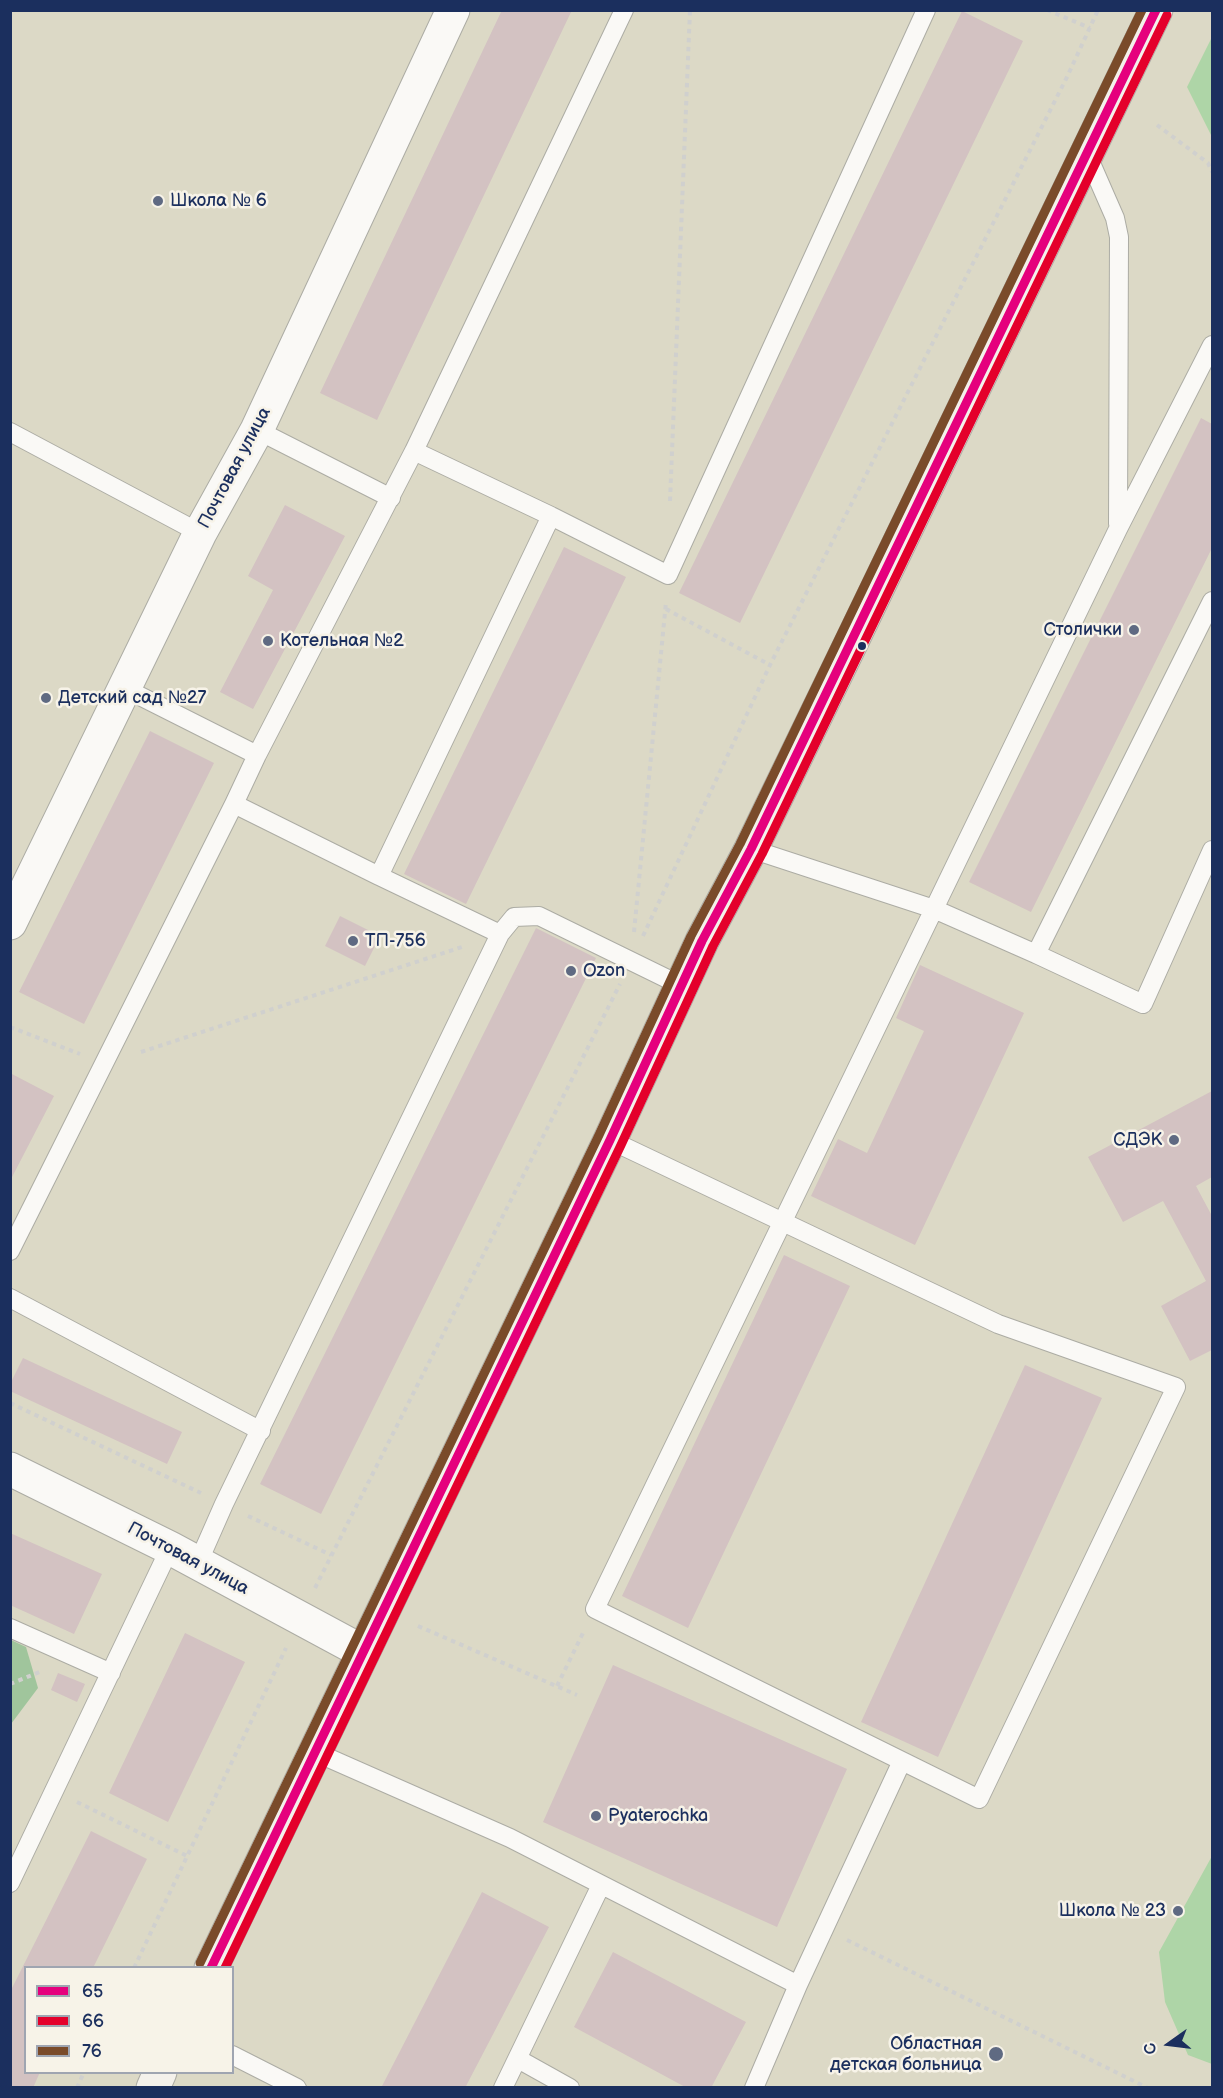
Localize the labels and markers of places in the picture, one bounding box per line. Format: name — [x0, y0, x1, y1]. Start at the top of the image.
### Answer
place label: Школа № 6 — [170, 190, 267, 212]
marker: Школа № 6 — [151, 194, 165, 208]
place label: Столички — [1043, 619, 1122, 641]
marker: Столички — [1127, 623, 1141, 637]
place label: Котельная №2 — [280, 630, 404, 652]
marker: Котельная №2 — [261, 634, 275, 648]
unlabelled marker — [856, 640, 868, 652]
place label: Детский сад №27 — [58, 687, 206, 709]
marker: Детский сад №27 — [39, 691, 53, 705]
place label: ТП-756 — [365, 930, 426, 952]
marker: ТП-756 — [346, 934, 360, 948]
place label: Ozon — [583, 960, 625, 982]
marker: Ozon — [564, 964, 578, 978]
place label: СДЭК — [1113, 1129, 1162, 1151]
marker: СДЭК — [1167, 1133, 1181, 1147]
place label: Pyaterochka — [608, 1805, 708, 1827]
marker: Pyaterochka — [589, 1809, 603, 1823]
place label: Школа № 23 — [1059, 1900, 1166, 1922]
marker: Школа № 23 — [1171, 1904, 1185, 1918]
place label: Областная детская больница — [830, 2033, 982, 2076]
marker: Областная детская больница — [987, 2045, 1005, 2063]

